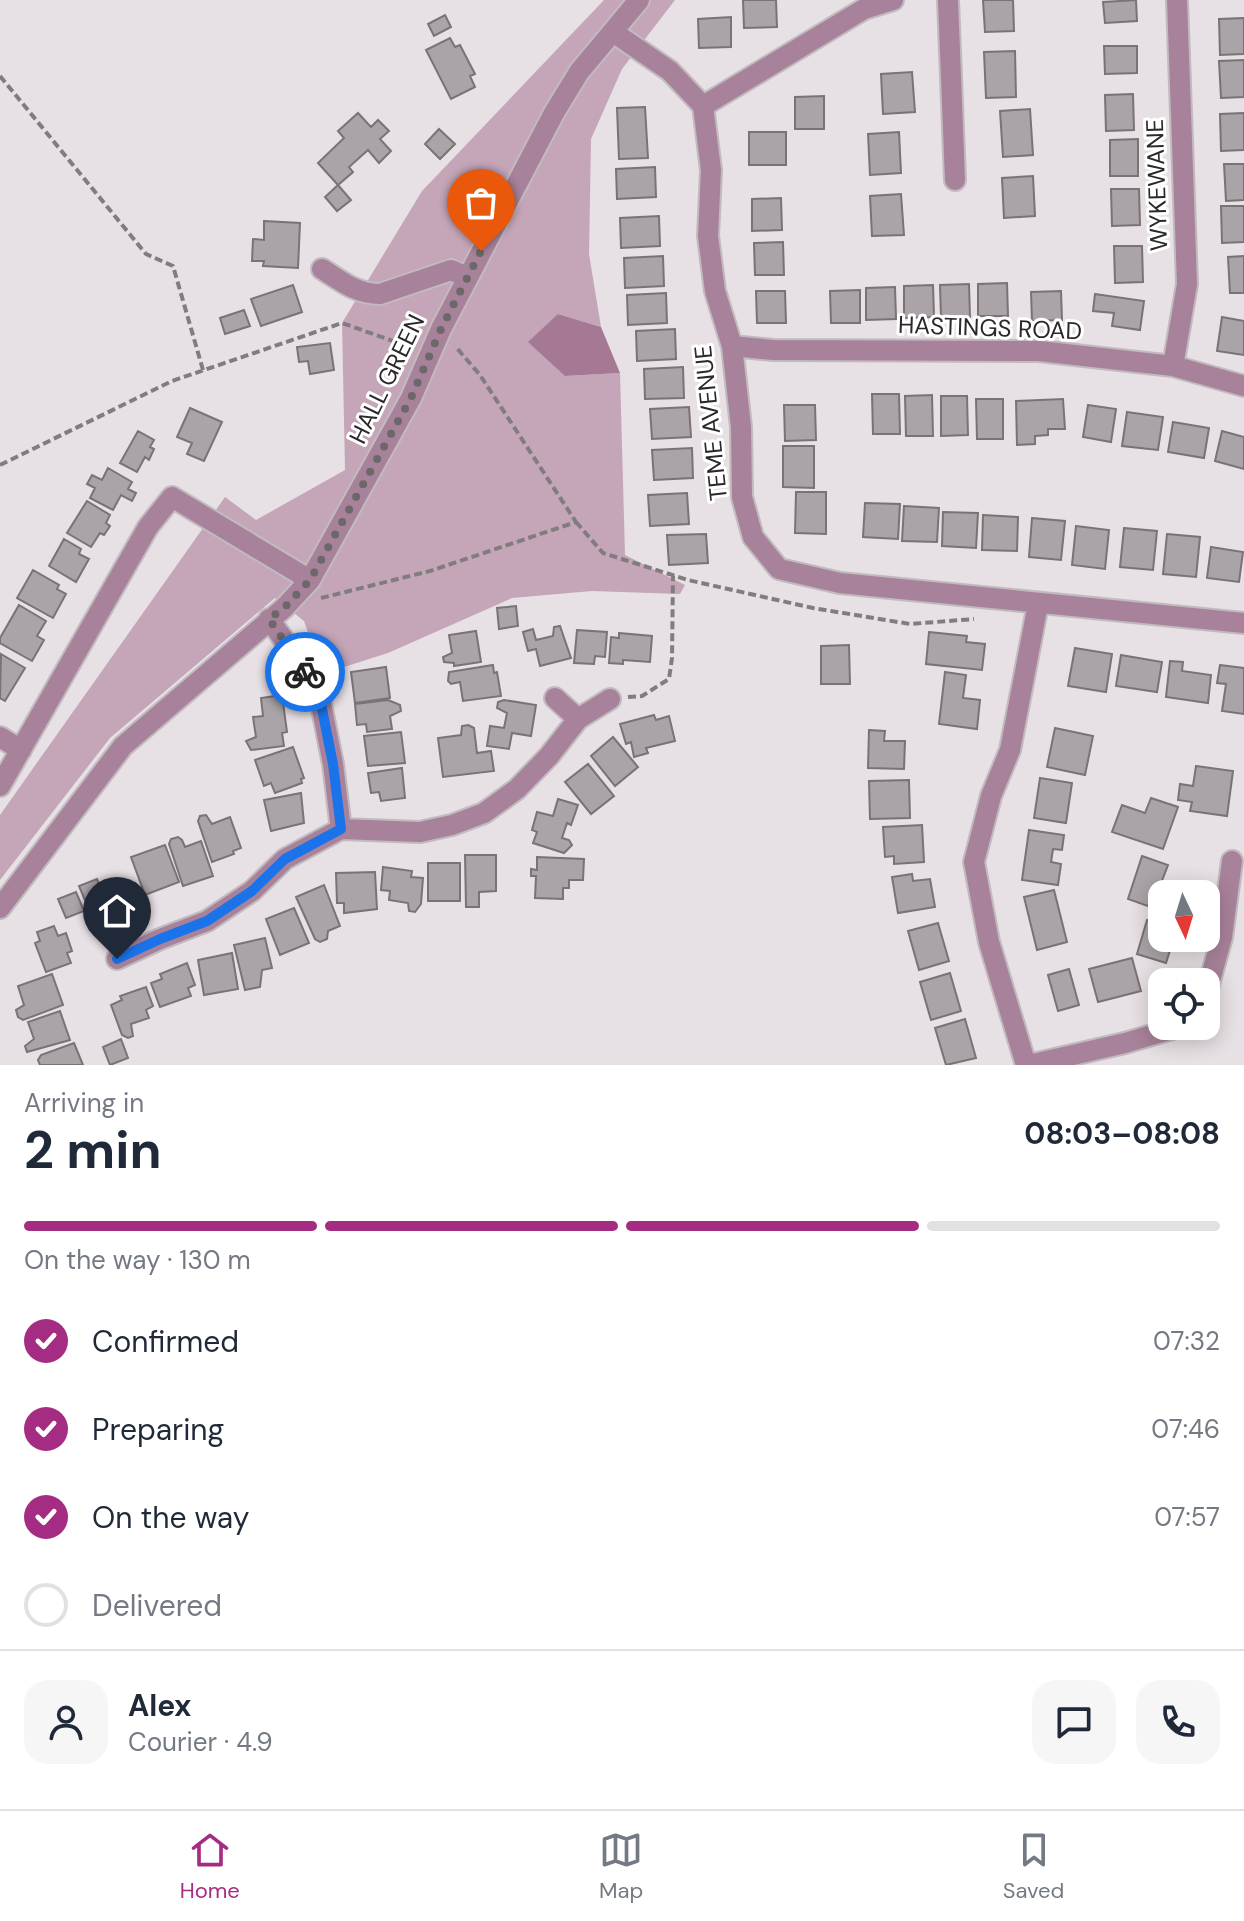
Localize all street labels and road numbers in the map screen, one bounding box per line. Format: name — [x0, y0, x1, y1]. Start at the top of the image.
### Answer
street label: WYKEWANE — [1139, 118, 1174, 252]
street label: HALL GREEN — [342, 309, 431, 449]
street label: HASTINGS ROAD — [898, 309, 1083, 346]
street label: TEME AVENUE — [687, 344, 734, 502]

